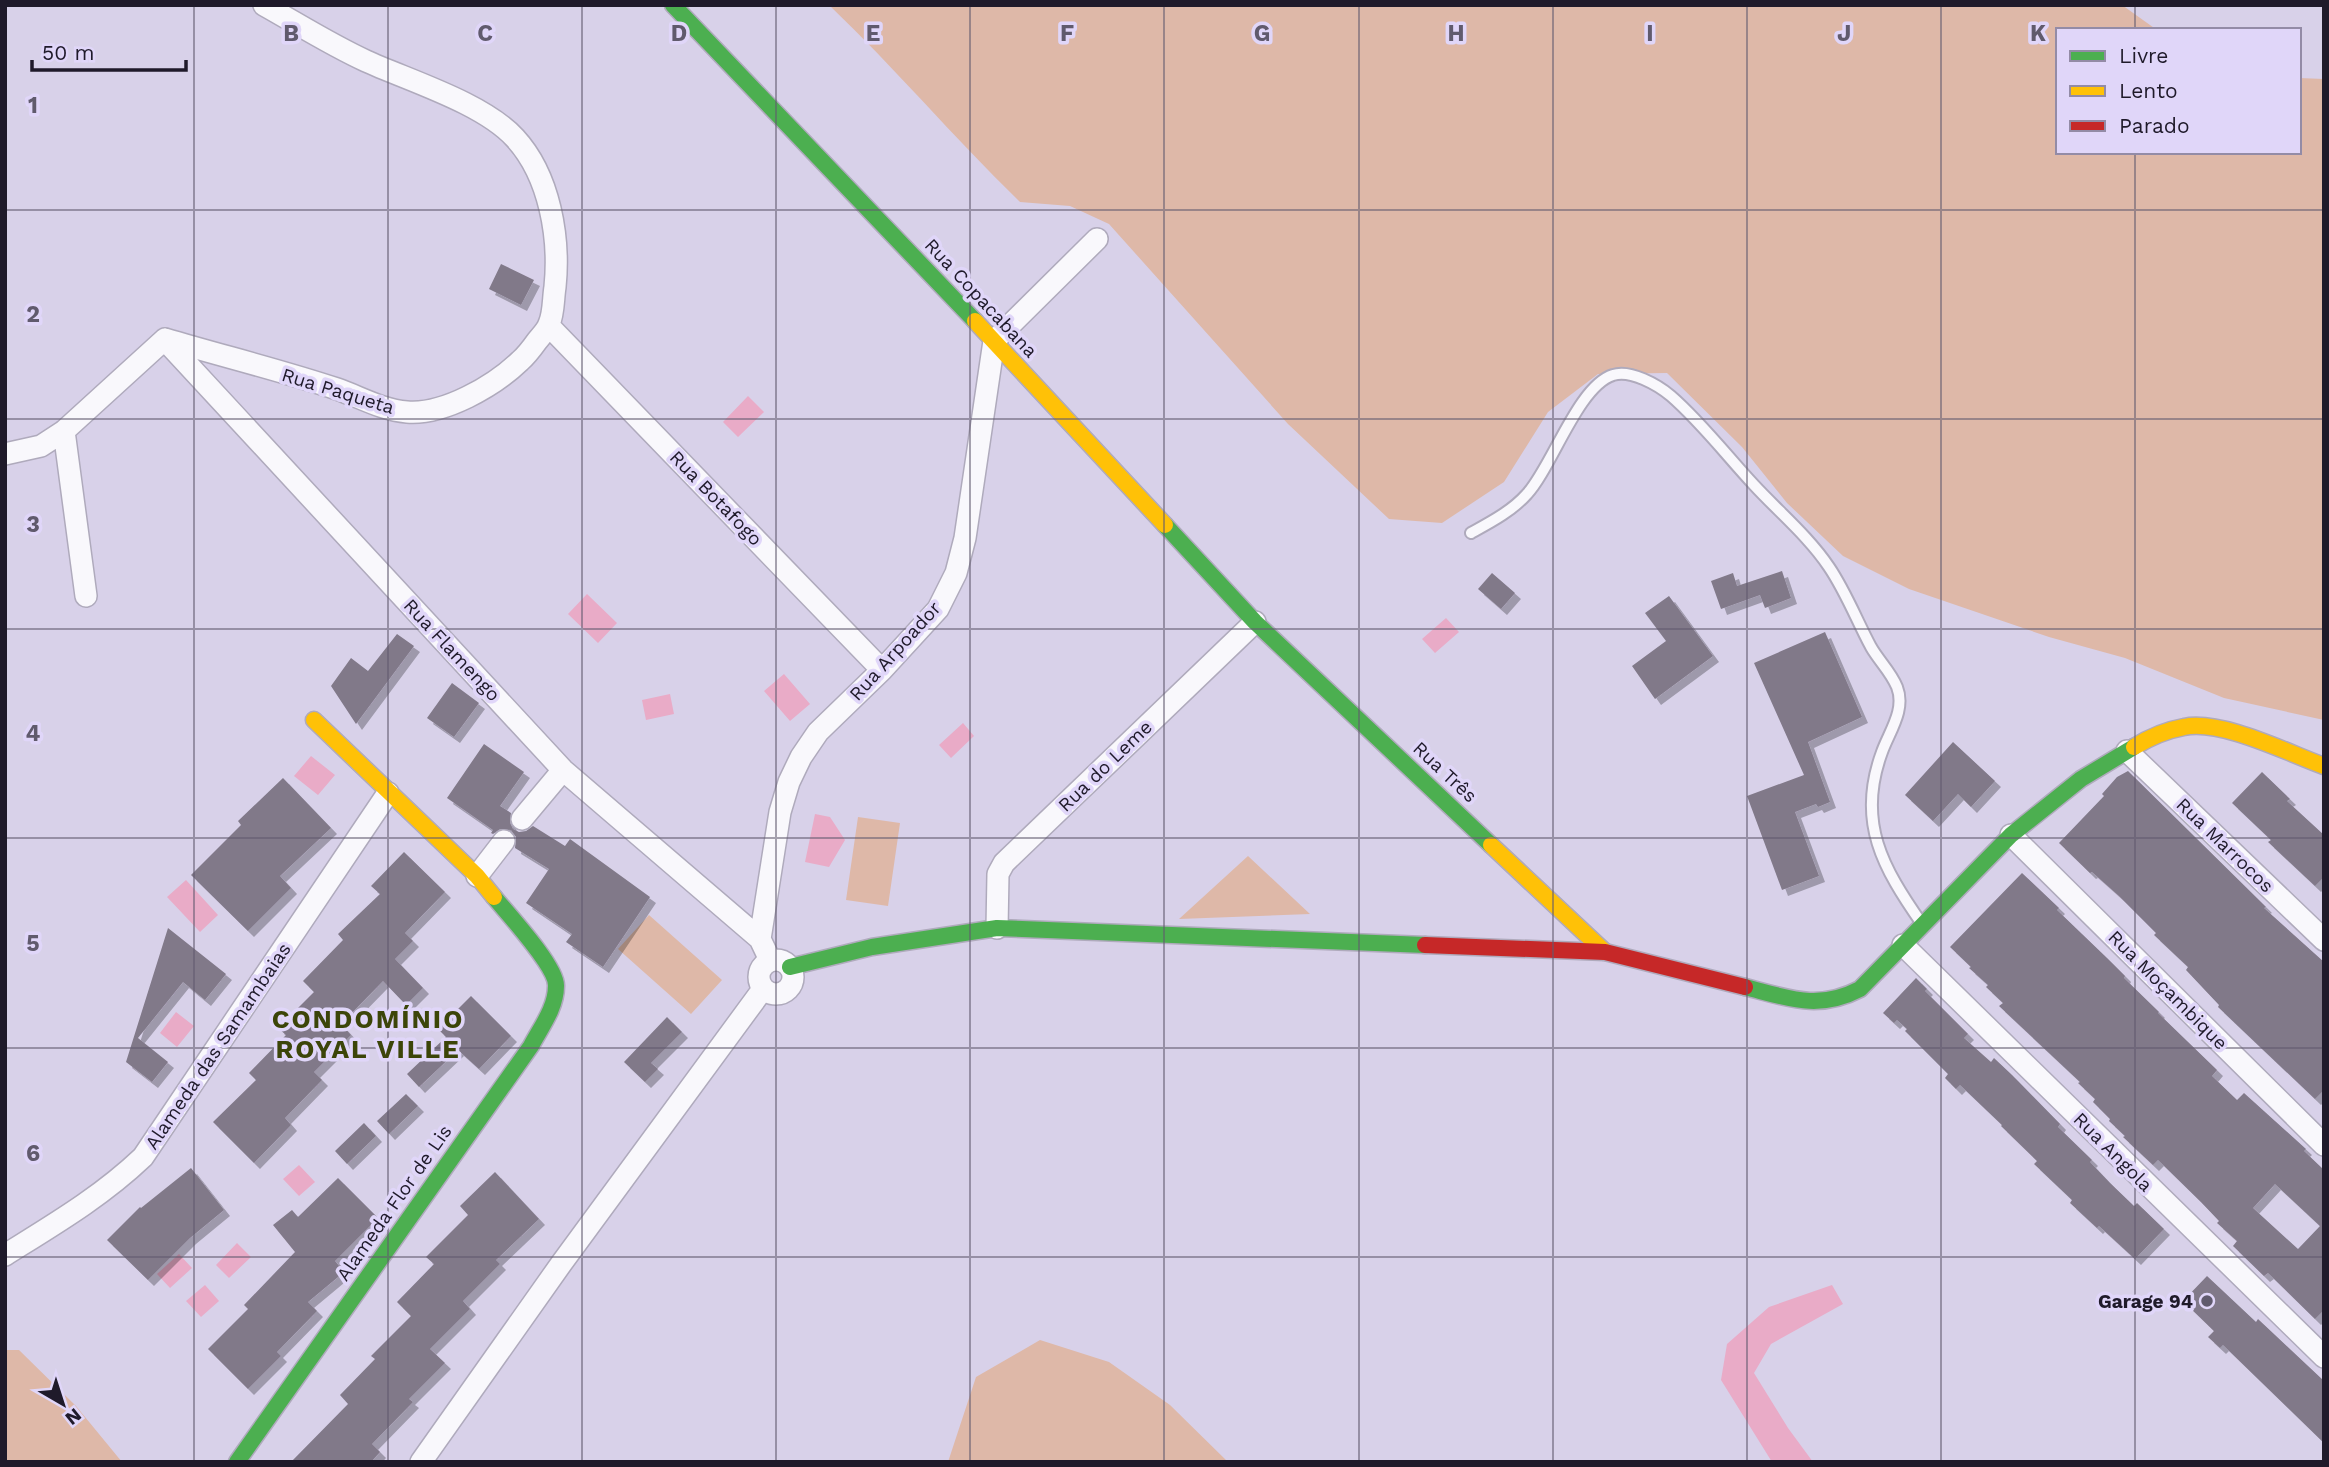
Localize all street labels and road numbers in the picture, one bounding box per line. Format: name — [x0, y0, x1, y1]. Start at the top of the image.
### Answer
street label: Rua Copacabana — [920, 234, 1042, 363]
street label: Rua Paqueta — [279, 363, 397, 419]
street label: Rua Botafogo — [665, 446, 767, 550]
street label: Rua Flamengo — [399, 594, 505, 706]
street label: Rua Arpoador — [844, 596, 946, 705]
street label: Rua do Leme — [1053, 715, 1157, 817]
street label: Rua Três — [1408, 737, 1482, 807]
street label: Rua Marrocos — [2172, 793, 2278, 897]
street label: Rua Moçambique — [2103, 925, 2233, 1055]
street label: Alameda das Samambaias — [140, 938, 296, 1154]
street label: Rua Angola — [2069, 1108, 2158, 1197]
street label: Alameda Flor de Lis — [331, 1121, 457, 1285]

